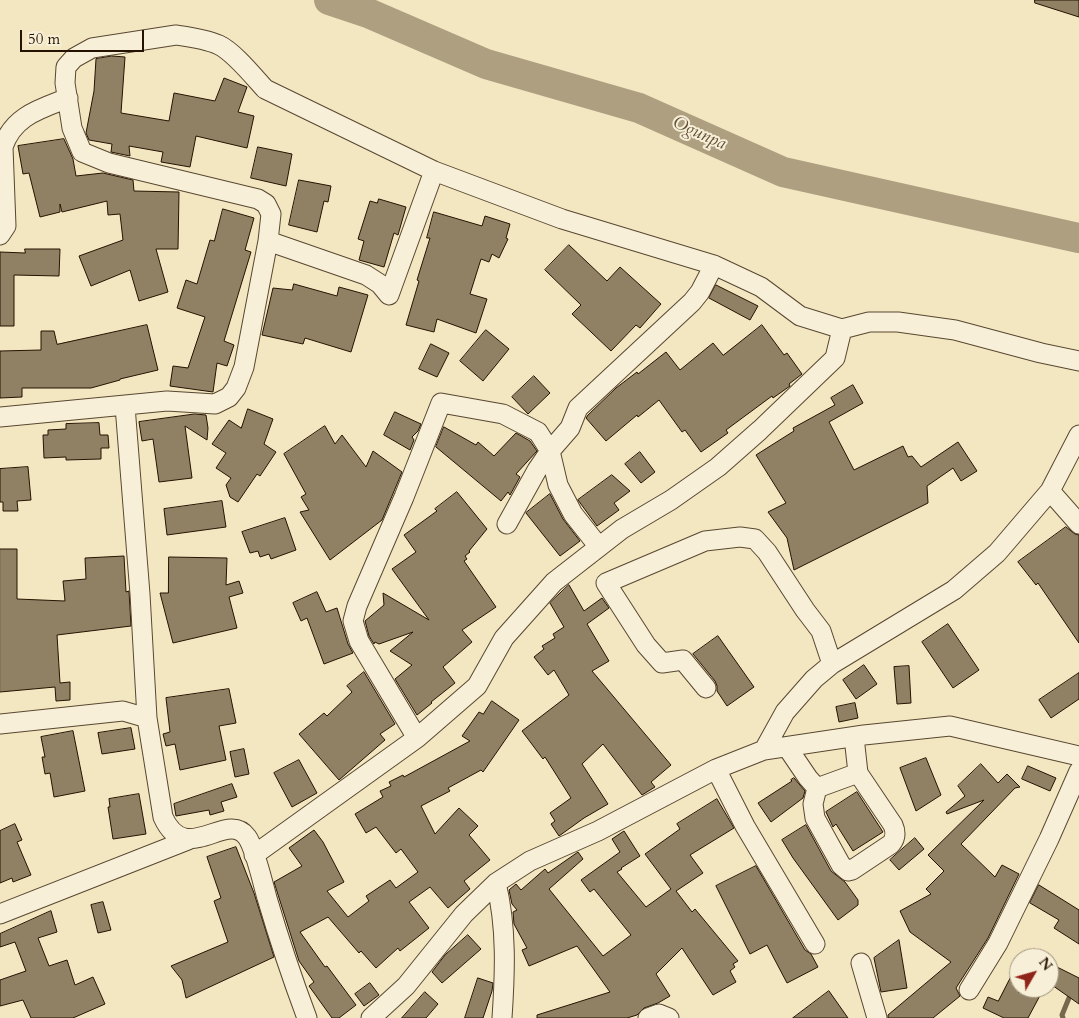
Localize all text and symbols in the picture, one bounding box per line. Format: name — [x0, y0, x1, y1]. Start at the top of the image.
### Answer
scale bar — [22, 20, 146, 52]
text: 50 m — [28, 29, 60, 49]
water label: Ogunpa — [669, 113, 729, 155]
north arrow — [1009, 948, 1059, 998]
text: N — [1034, 953, 1057, 975]

